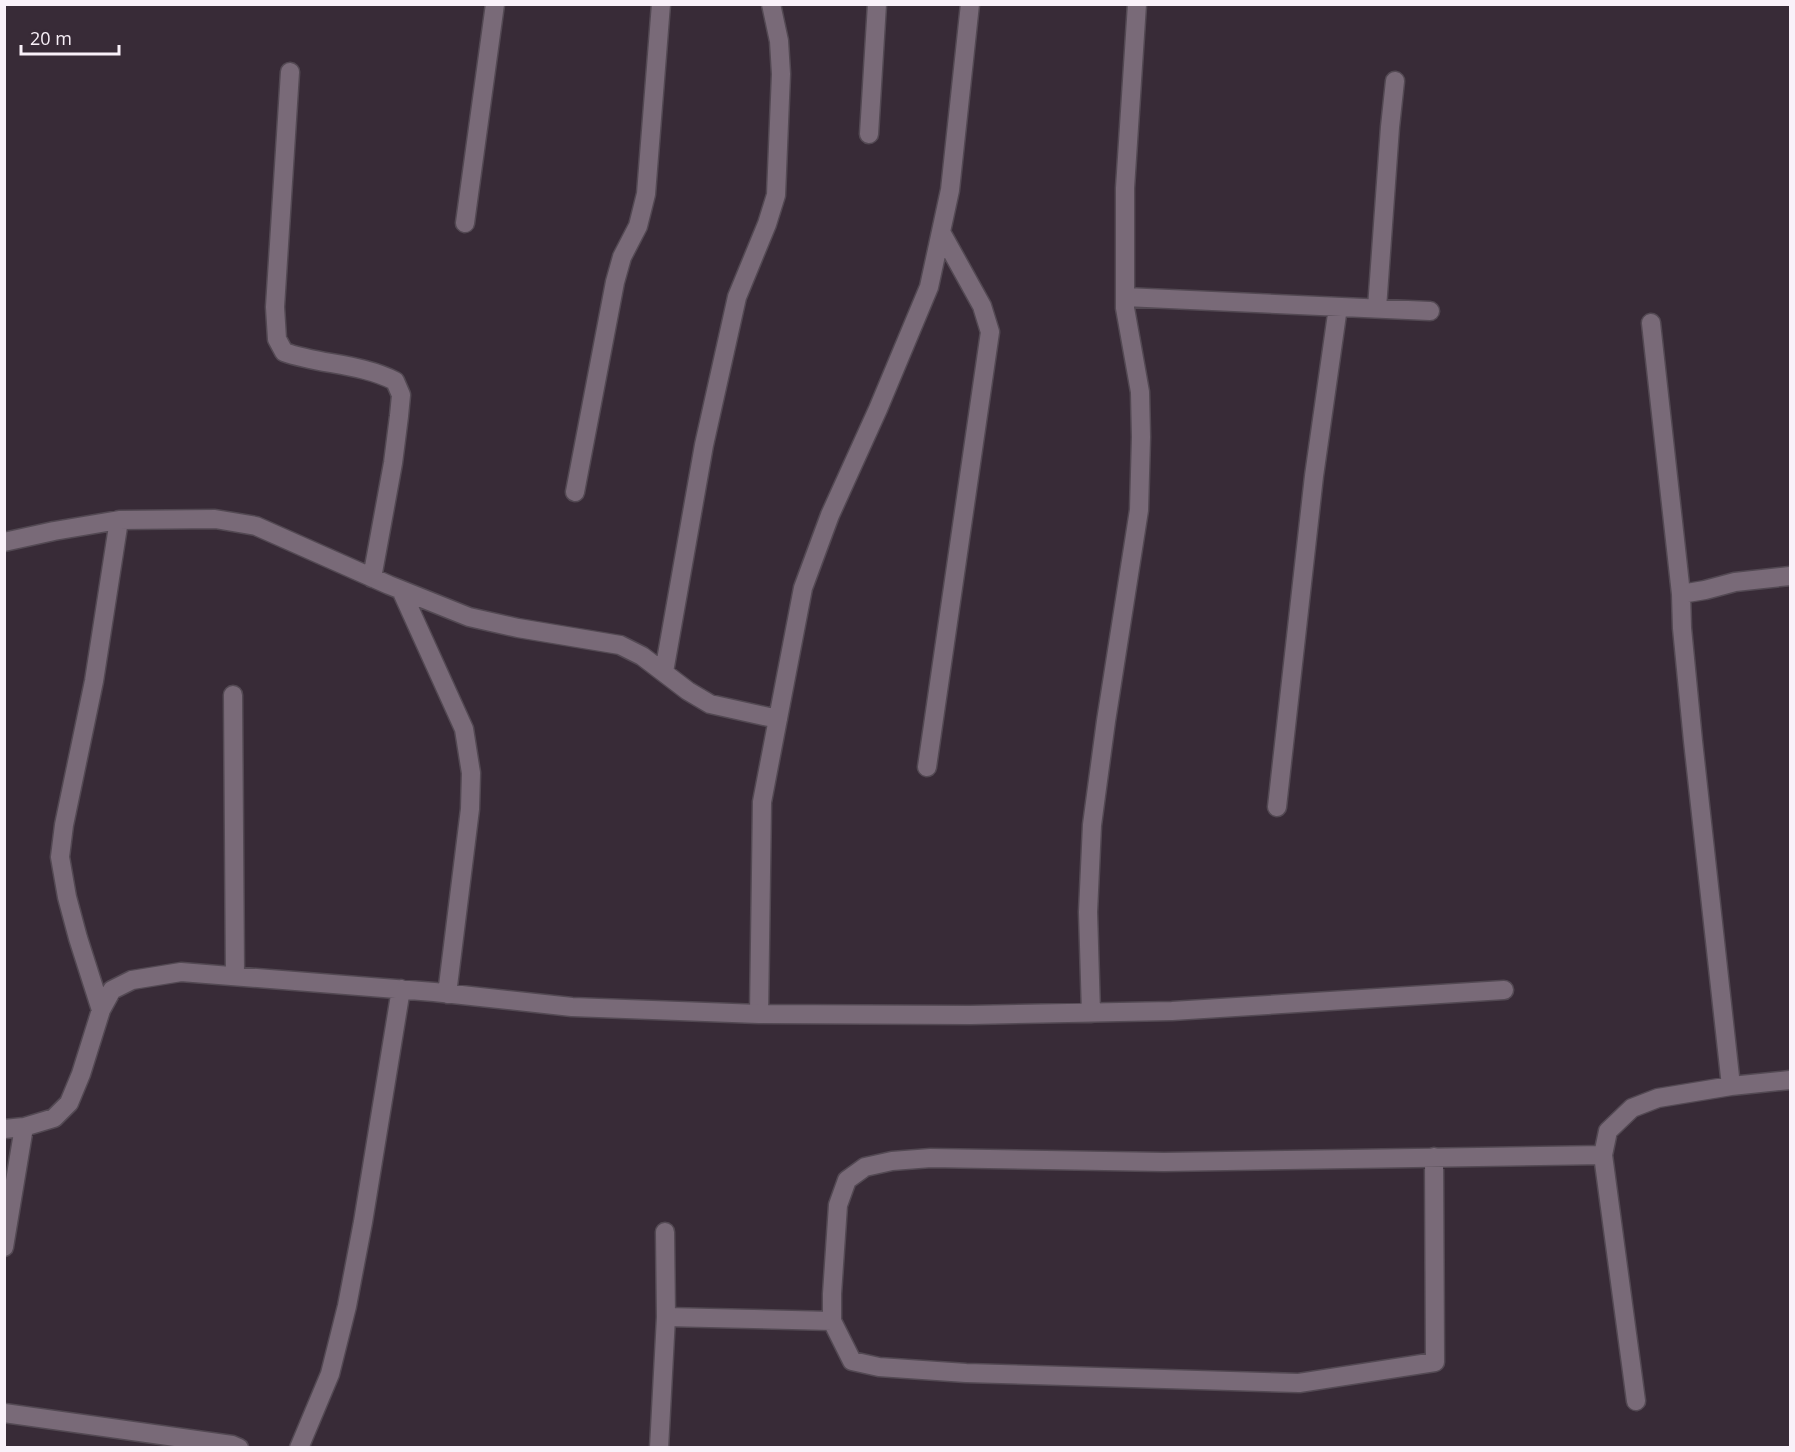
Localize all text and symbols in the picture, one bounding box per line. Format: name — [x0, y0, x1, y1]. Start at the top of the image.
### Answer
scale bar — [21, 18, 118, 56]
text: 20 m — [30, 26, 72, 50]

